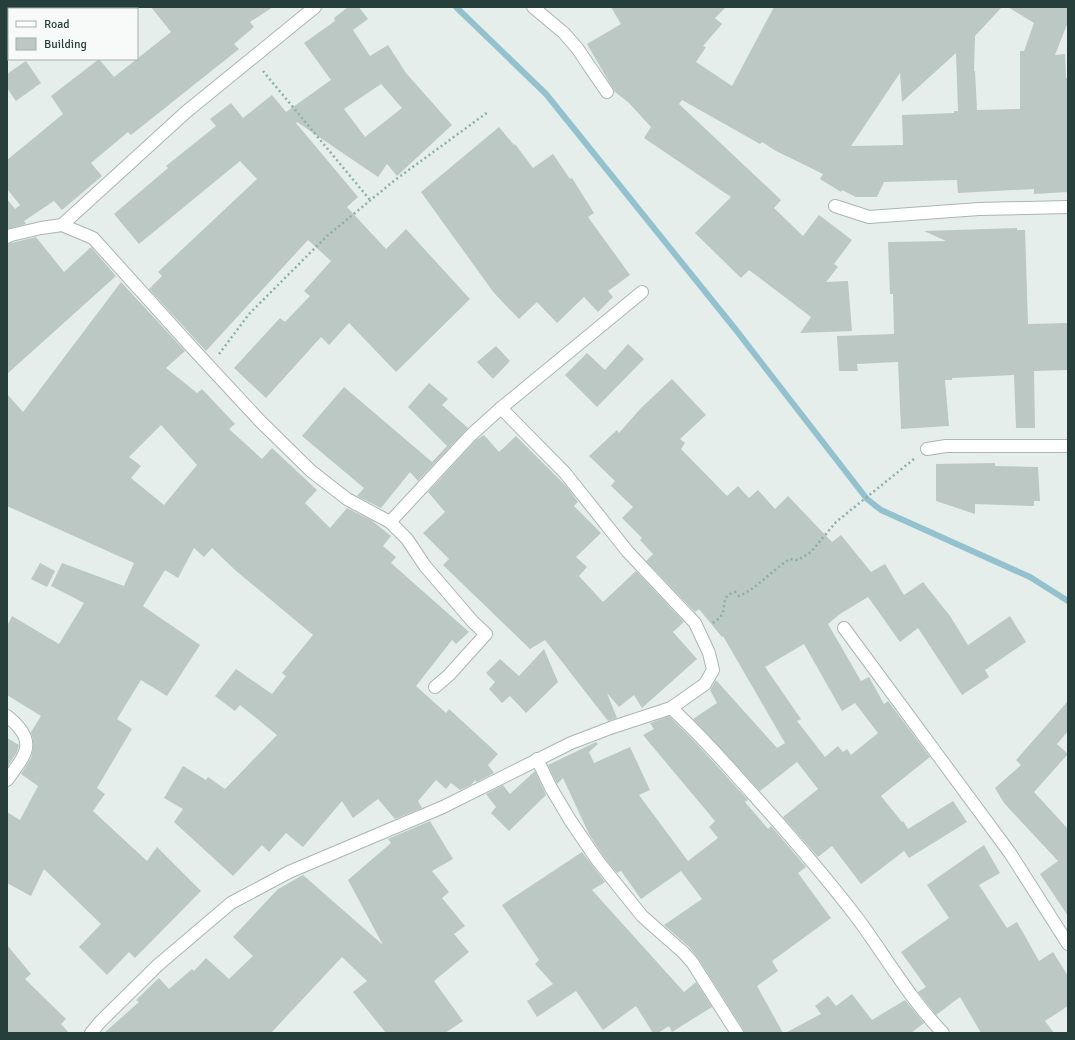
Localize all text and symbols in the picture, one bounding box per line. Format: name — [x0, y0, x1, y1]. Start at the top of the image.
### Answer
legend — [8, 8, 138, 60]
text: Road — [44, 17, 70, 32]
text: Building — [44, 37, 87, 52]

